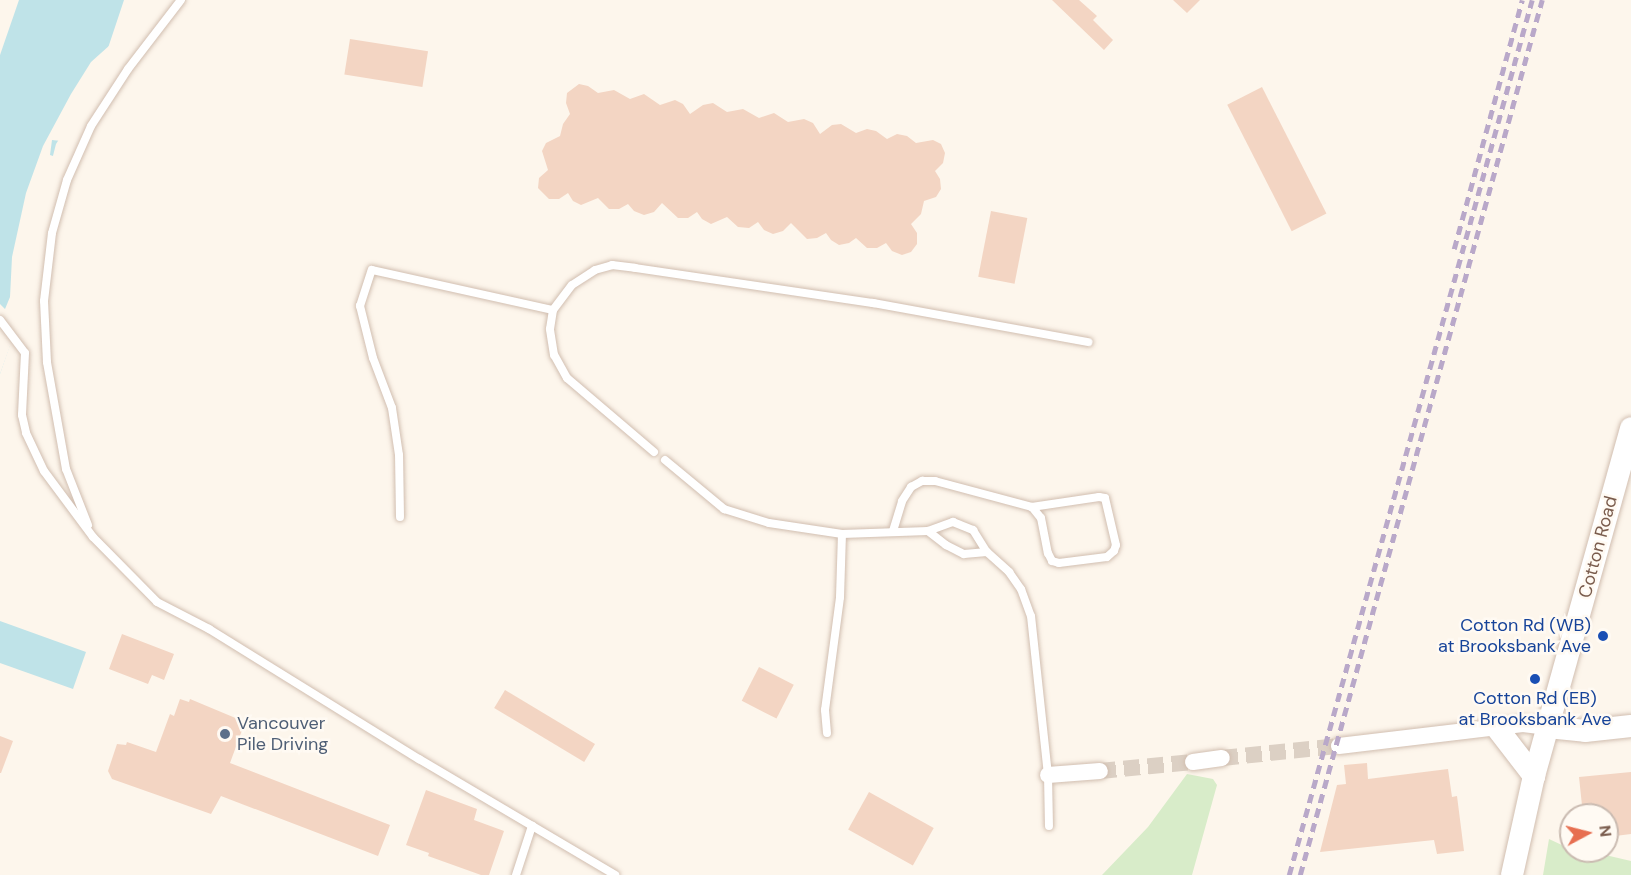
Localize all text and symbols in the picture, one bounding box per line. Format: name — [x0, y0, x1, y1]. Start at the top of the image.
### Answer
street label: Cotton Road — [1574, 494, 1622, 600]
place label: Cotton Rd (WB) at Brooksbank Ave — [1438, 615, 1591, 658]
marker: Cotton Rd (WB) at Brooksbank Ave — [1596, 629, 1610, 643]
marker: Cotton Rd (EB) at Brooksbank Ave — [1528, 672, 1542, 686]
place label: Cotton Rd (EB) at Brooksbank Ave — [1458, 688, 1612, 730]
place label: Vancouver Pile Driving — [237, 713, 328, 756]
marker: Vancouver Pile Driving — [218, 727, 232, 741]
north arrow — [1559, 803, 1619, 863]
text: N — [1594, 824, 1617, 838]

